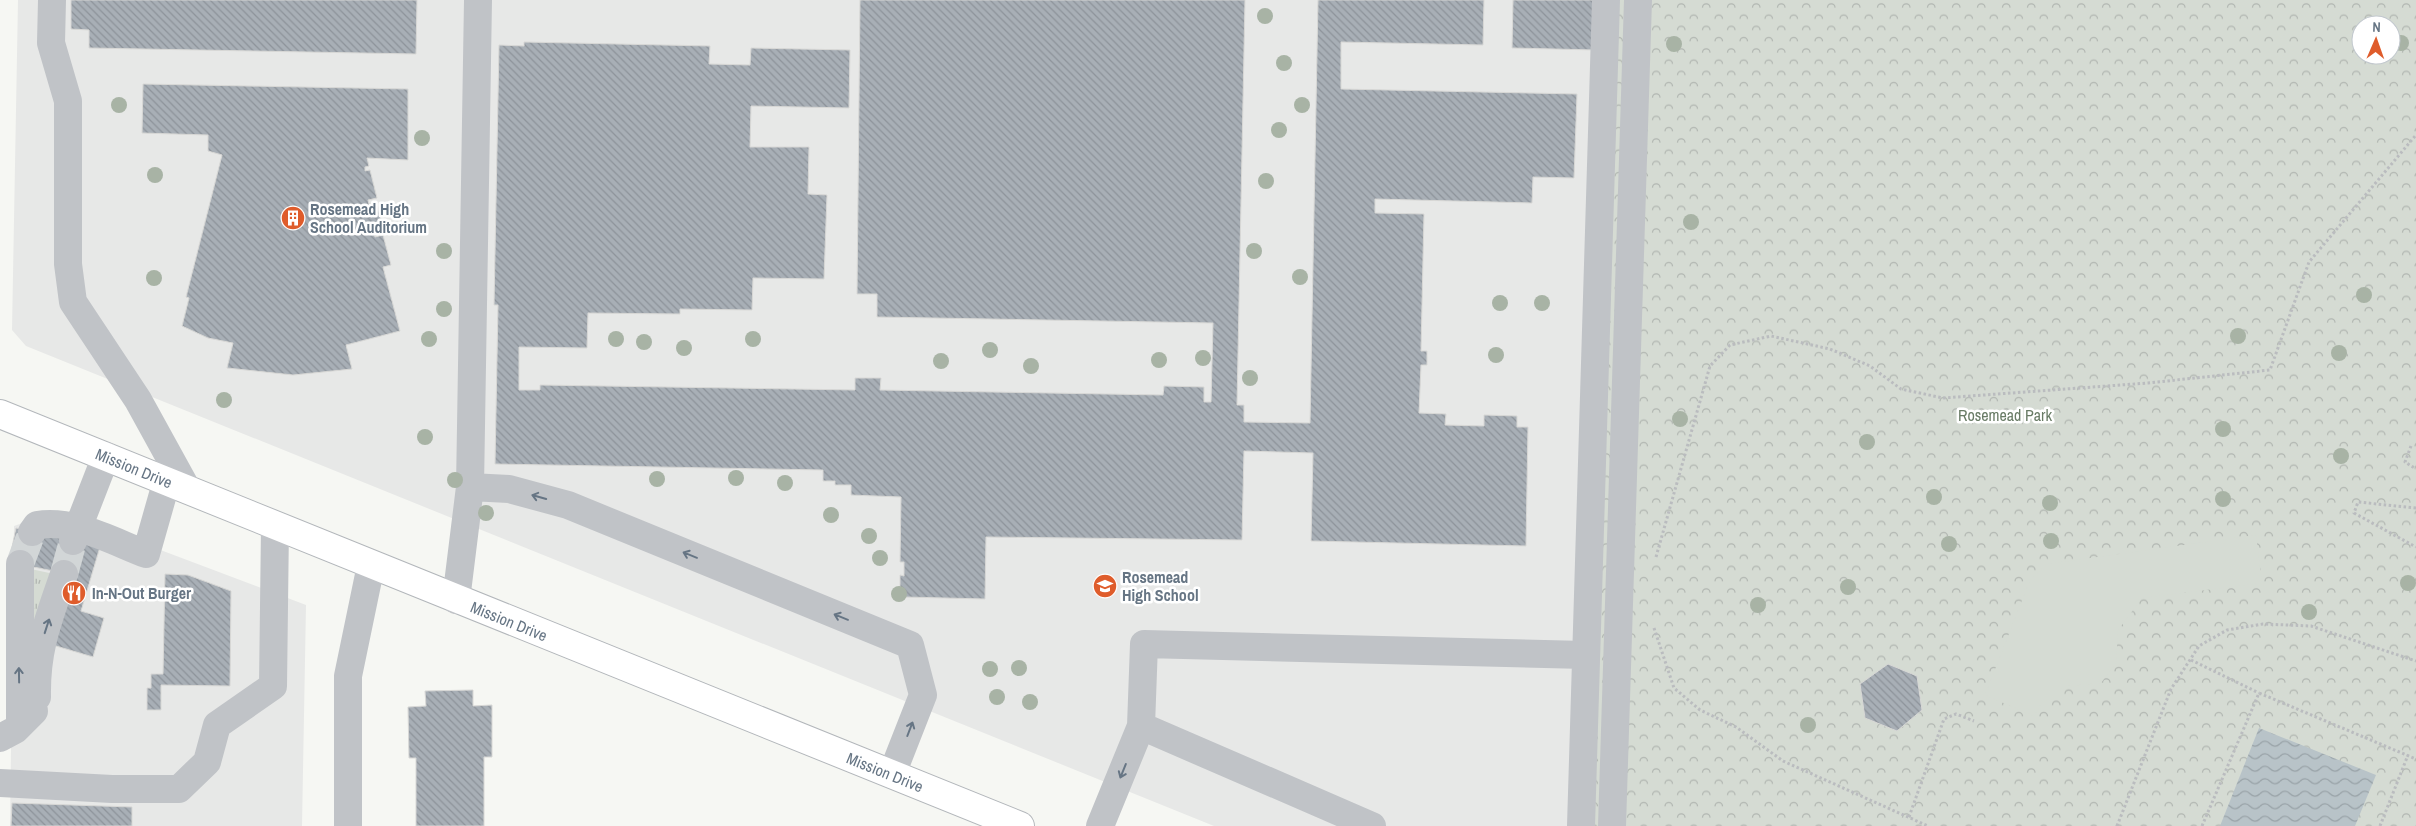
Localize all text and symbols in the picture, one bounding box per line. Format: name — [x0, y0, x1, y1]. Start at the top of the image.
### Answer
north arrow — [2351, 15, 2401, 65]
text: N — [2372, 18, 2381, 36]
place label: Rosemead High School Auditorium — [310, 198, 427, 238]
building icon: Rosemead High School Auditorium — [280, 205, 306, 231]
park label: Rosemead Park — [1958, 404, 2052, 426]
street label: Mission Drive — [92, 443, 176, 493]
one-way arrow — [531, 492, 547, 502]
one-way arrow — [683, 550, 698, 560]
place label: Rosemead High School — [1122, 566, 1199, 606]
school or university icon: Rosemead High School — [1092, 573, 1118, 599]
restaurant icon: In-N-Out Burger — [61, 580, 87, 606]
place label: In-N-Out Burger — [92, 582, 192, 604]
street label: Mission Drive — [467, 596, 551, 646]
one-way arrow — [833, 612, 849, 621]
one-way arrow — [43, 618, 52, 634]
one-way arrow — [14, 667, 24, 684]
one-way arrow — [906, 722, 915, 737]
street label: Mission Drive — [843, 747, 927, 797]
one-way arrow — [1118, 763, 1127, 778]

